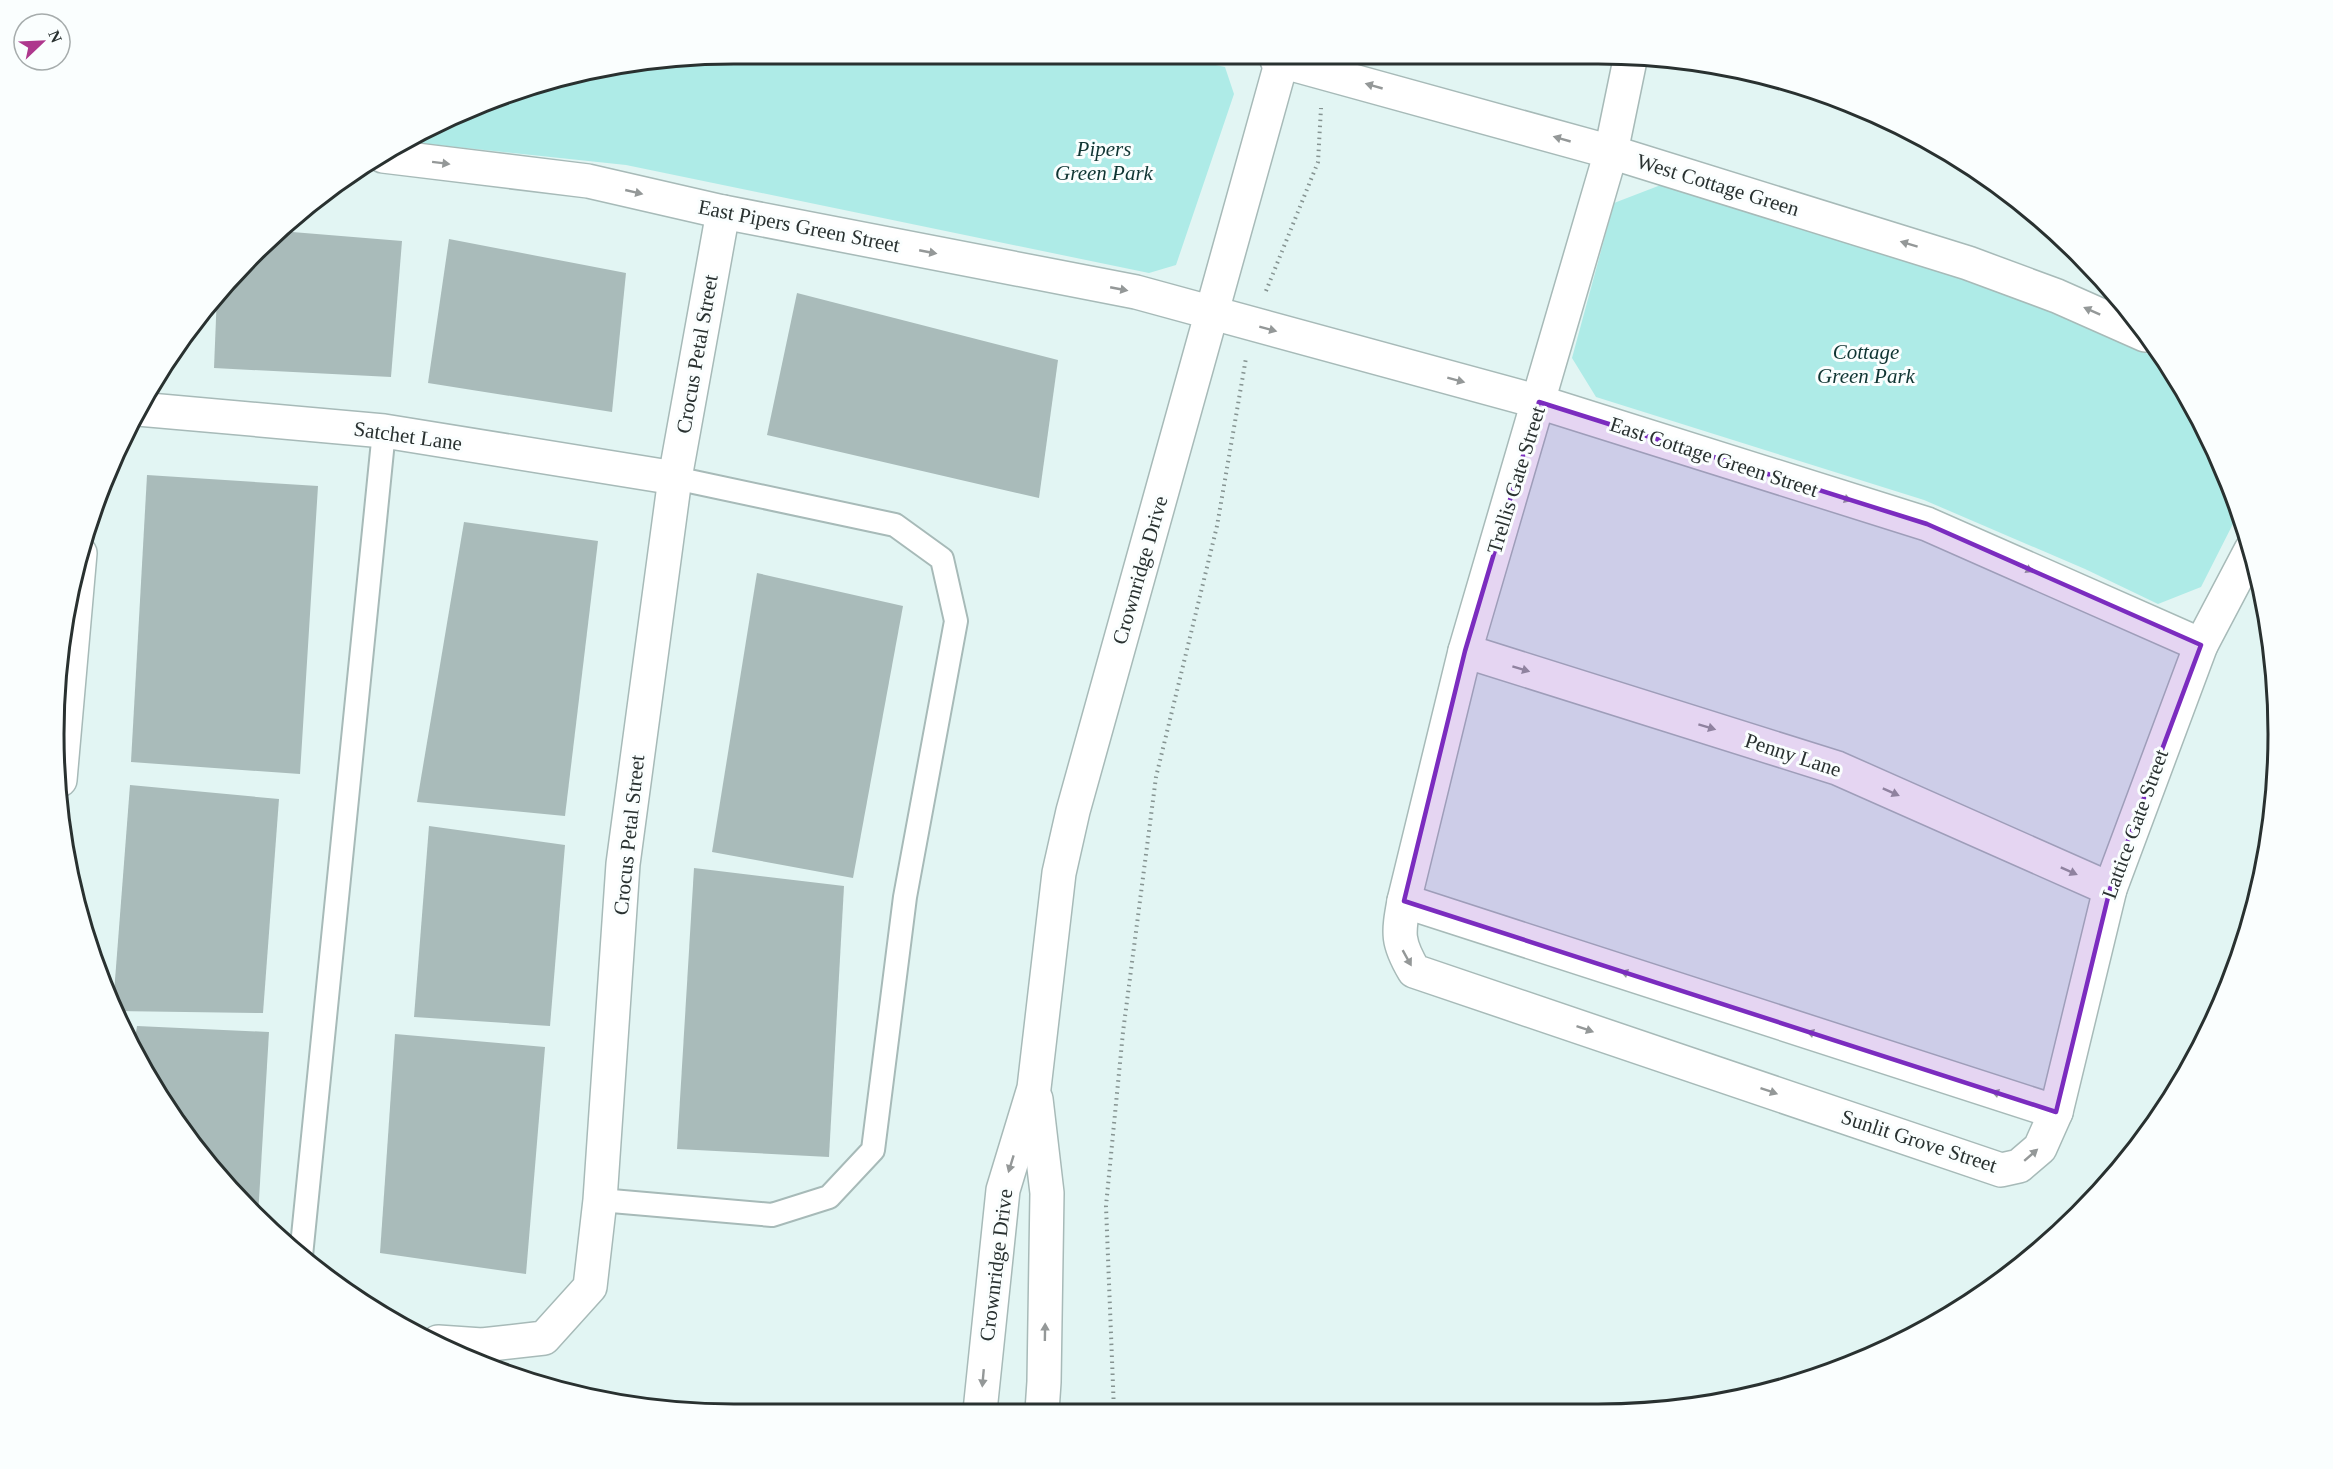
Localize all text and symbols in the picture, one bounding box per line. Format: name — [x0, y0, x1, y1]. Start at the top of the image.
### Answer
north arrow — [12, 12, 72, 72]
text: N — [45, 28, 66, 45]
one-way arrow — [1365, 81, 1383, 91]
one-way arrow — [1553, 133, 1571, 143]
park label: Pipers Green Park — [1055, 137, 1154, 185]
street label: West Cottage Green — [1634, 149, 1803, 221]
one-way arrow — [432, 158, 451, 167]
one-way arrow — [625, 187, 643, 197]
street label: East Pipers Green Street — [696, 195, 902, 257]
one-way arrow — [1900, 239, 1918, 249]
one-way arrow — [918, 248, 937, 257]
street label: Crocus Petal Street — [671, 272, 723, 435]
one-way arrow — [1110, 285, 1129, 294]
one-way arrow — [2083, 306, 2101, 316]
one-way arrow — [1259, 325, 1277, 334]
park label: Cottage Green Park — [1817, 340, 1916, 388]
one-way arrow — [1447, 375, 1465, 385]
street label: Trellis Gate Street — [1482, 403, 1550, 557]
street label: East Cottage Green Street — [1607, 412, 1821, 502]
street label: Satchet Lane — [352, 417, 464, 455]
street label: Crownridge Drive — [1107, 493, 1173, 647]
one-way arrow — [1834, 494, 1852, 503]
one-way arrow — [2017, 563, 2034, 572]
one-way arrow — [1512, 665, 1530, 674]
one-way arrow — [1698, 723, 1716, 732]
street label: Penny Lane — [1742, 728, 1844, 782]
street label: Lattice Gate Street — [2097, 746, 2173, 902]
street label: Crocus Petal Street — [609, 754, 649, 916]
one-way arrow — [1882, 787, 1899, 796]
one-way arrow — [2060, 867, 2078, 876]
one-way arrow — [1402, 950, 1412, 967]
one-way arrow — [1620, 969, 1638, 978]
one-way arrow — [1576, 1024, 1594, 1034]
one-way arrow — [1806, 1029, 1824, 1038]
one-way arrow — [1761, 1087, 1779, 1097]
one-way arrow — [1991, 1088, 2009, 1098]
street label: Sunlit Grove Street — [1838, 1105, 2000, 1178]
one-way arrow — [2023, 1149, 2039, 1162]
one-way arrow — [1006, 1155, 1015, 1173]
street label: Crownridge Drive — [975, 1187, 1017, 1343]
one-way arrow — [1040, 1322, 1050, 1341]
one-way arrow — [978, 1368, 988, 1387]

